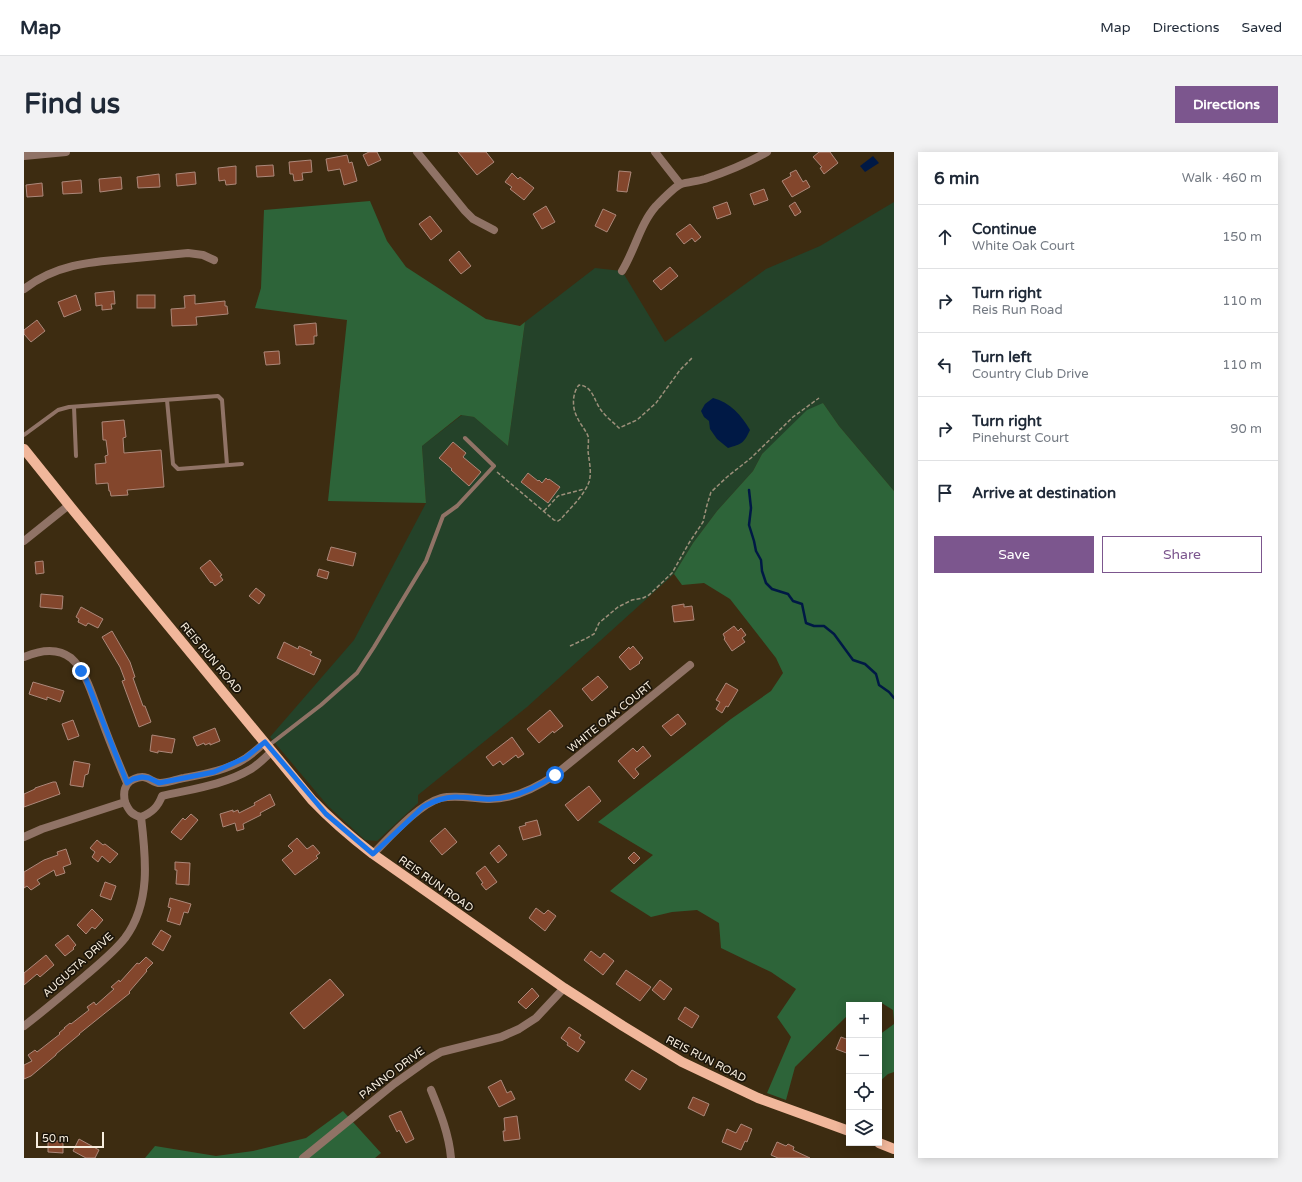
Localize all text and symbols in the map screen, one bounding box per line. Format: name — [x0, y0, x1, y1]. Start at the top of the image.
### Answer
text: Map — [20, 17, 61, 39]
text: Map — [1100, 19, 1131, 36]
text: Directions — [1153, 19, 1220, 36]
text: Saved — [1242, 19, 1282, 36]
button: Directions — [1175, 86, 1278, 123]
text: Find us — [24, 87, 120, 121]
text: 6 min — [934, 168, 979, 189]
text: Walk · 460 m — [1182, 170, 1262, 186]
text: Continue — [972, 220, 1036, 238]
icon: ahead — [934, 226, 956, 248]
text: 150 m — [1222, 229, 1262, 245]
text: White Oak Court — [972, 238, 1075, 254]
text: Turn right — [972, 284, 1042, 302]
icon: right — [934, 290, 956, 312]
text: 110 m — [1222, 293, 1262, 309]
text: Reis Run Road — [972, 302, 1063, 318]
text: Turn left — [972, 348, 1032, 366]
icon: left — [934, 354, 956, 376]
text: 110 m — [1222, 357, 1262, 373]
text: Country Club Drive — [972, 366, 1089, 382]
text: Turn right — [972, 412, 1042, 430]
icon: right — [934, 418, 956, 440]
text: 90 m — [1230, 421, 1262, 437]
text: Pinehurst Court — [972, 430, 1069, 446]
icon: arrive — [934, 482, 956, 504]
text: Arrive at destination — [972, 484, 1116, 502]
button: Save — [934, 536, 1094, 573]
button: Share — [1102, 536, 1262, 573]
street label: REIS RUN ROAD — [178, 620, 244, 696]
route end — [72, 662, 90, 680]
street label: WHITE OAK COURT — [565, 679, 655, 755]
route start — [546, 766, 564, 784]
street label: REIS RUN ROAD — [396, 853, 476, 915]
street label: AUGUSTA DRIVE — [40, 930, 116, 1000]
map controls — [846, 1002, 882, 1146]
button: + — [846, 1002, 882, 1038]
street label: REIS RUN ROAD — [664, 1033, 748, 1085]
button: − — [846, 1038, 882, 1074]
street label: PANNO DRIVE — [357, 1044, 427, 1102]
button: locate — [846, 1074, 882, 1110]
button: layers — [846, 1110, 882, 1146]
scale bar — [36, 1130, 104, 1149]
text: 50 m — [42, 1132, 69, 1145]

